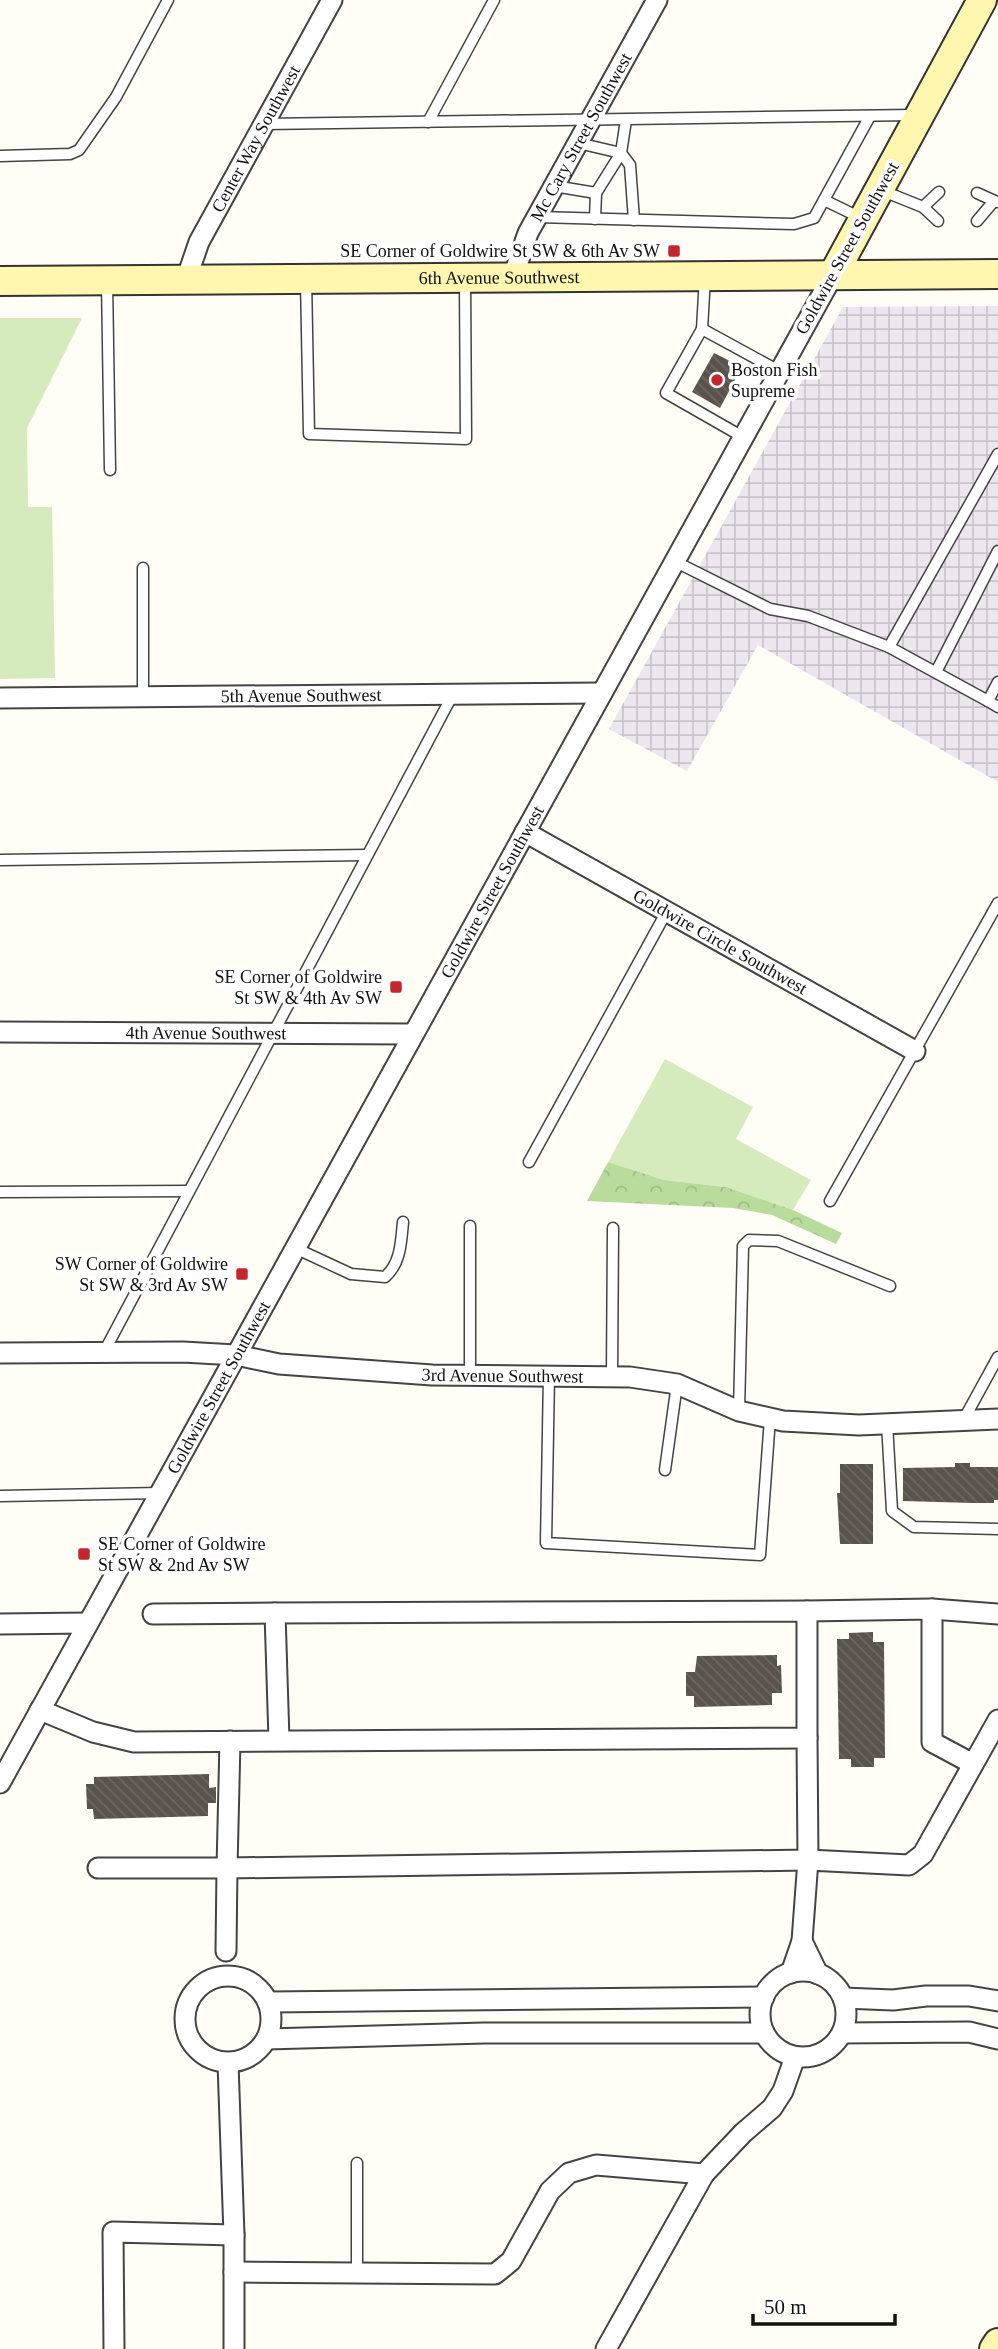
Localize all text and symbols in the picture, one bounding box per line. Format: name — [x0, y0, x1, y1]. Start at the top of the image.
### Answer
street label: Mc Cary Street Southwest — [526, 49, 636, 225]
street label: Center Way Southwest — [207, 62, 304, 216]
street label: Goldwire Street Southwest — [791, 158, 903, 338]
place label: SE Corner of Goldwire St SW & 6th Av SW — [340, 241, 660, 261]
marker: SE Corner of Goldwire St SW & 6th Av SW — [666, 243, 682, 259]
street label: 6th Avenue Southwest — [419, 267, 579, 288]
place label: Boston Fish Supreme — [731, 360, 818, 401]
marker: Boston Fish Supreme — [709, 372, 725, 388]
street label: 5th Avenue Southwest — [221, 685, 381, 706]
street label: Goldwire Street Southwest — [437, 802, 548, 982]
street label: Goldwire Circle Southwest — [630, 885, 811, 998]
place label: SE Corner of Goldwire St SW & 4th Av SW — [215, 967, 382, 1008]
marker: SE Corner of Goldwire St SW & 4th Av SW — [388, 979, 404, 995]
street label: 4th Avenue Southwest — [126, 1023, 286, 1043]
place label: SW Corner of Goldwire St SW & 3rd Av SW — [55, 1254, 228, 1295]
marker: SW Corner of Goldwire St SW & 3rd Av SW — [234, 1266, 250, 1282]
street label: Goldwire Street Southwest — [163, 1298, 274, 1477]
street label: 3rd Avenue Southwest — [421, 1364, 584, 1387]
place label: SE Corner of Goldwire St SW & 2nd Av SW — [98, 1534, 265, 1575]
marker: SE Corner of Goldwire St SW & 2nd Av SW — [76, 1546, 92, 1562]
scale bar — [753, 2282, 895, 2326]
text: 50 m — [764, 2295, 807, 2319]

